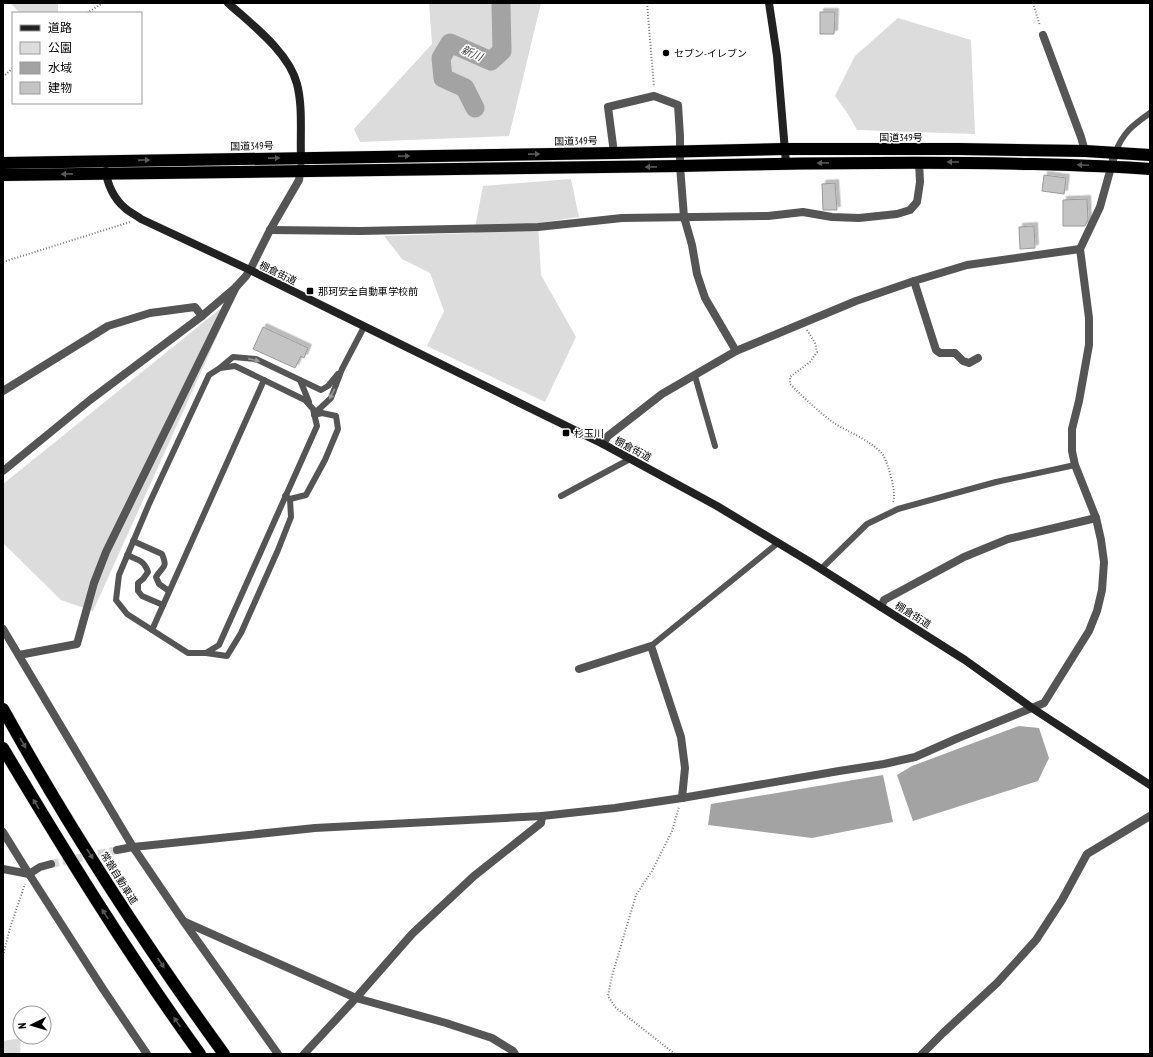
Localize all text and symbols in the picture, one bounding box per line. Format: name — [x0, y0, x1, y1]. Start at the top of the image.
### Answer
legend — [12, 12, 142, 104]
text: 道路 — [48, 20, 72, 35]
text: 公園 — [48, 40, 72, 55]
water label: 新川 — [459, 42, 486, 64]
place label: セブン-イレブン — [674, 47, 747, 60]
marker: セブン-イレブン — [661, 48, 671, 58]
text: 水域 — [48, 60, 72, 75]
text: 建物 — [48, 80, 72, 95]
street label: 国道349号 — [879, 131, 923, 144]
street label: 国道349号 — [554, 134, 598, 148]
street label: 国道349号 — [230, 139, 274, 153]
one-way arrow — [528, 151, 541, 157]
one-way arrow — [398, 153, 411, 159]
one-way arrow — [268, 155, 281, 161]
one-way arrow — [138, 157, 151, 163]
one-way arrow — [946, 159, 959, 165]
one-way arrow — [816, 160, 829, 166]
one-way arrow — [1076, 162, 1089, 168]
one-way arrow — [644, 164, 657, 170]
one-way arrow — [60, 171, 73, 177]
street label: 棚倉街道 — [257, 258, 299, 288]
place label: 那珂安全自動車学校前 — [318, 285, 418, 298]
marker: 那珂安全自動車学校前 — [305, 286, 315, 296]
one-way arrow — [248, 358, 261, 364]
one-way arrow — [329, 388, 335, 400]
place label: 杉玉川 — [574, 427, 604, 440]
marker: 杉玉川 — [561, 428, 571, 438]
street label: 棚倉街道 — [612, 434, 654, 464]
street label: 棚倉街道 — [893, 599, 933, 631]
one-way arrow — [19, 737, 26, 749]
one-way arrow — [32, 799, 40, 809]
one-way arrow — [86, 849, 94, 859]
street label: 常磐自動車道 — [98, 849, 140, 907]
one-way arrow — [101, 909, 109, 919]
one-way arrow — [157, 958, 165, 968]
north arrow — [12, 1005, 52, 1045]
one-way arrow — [173, 1017, 181, 1027]
text: N — [15, 1022, 29, 1029]

